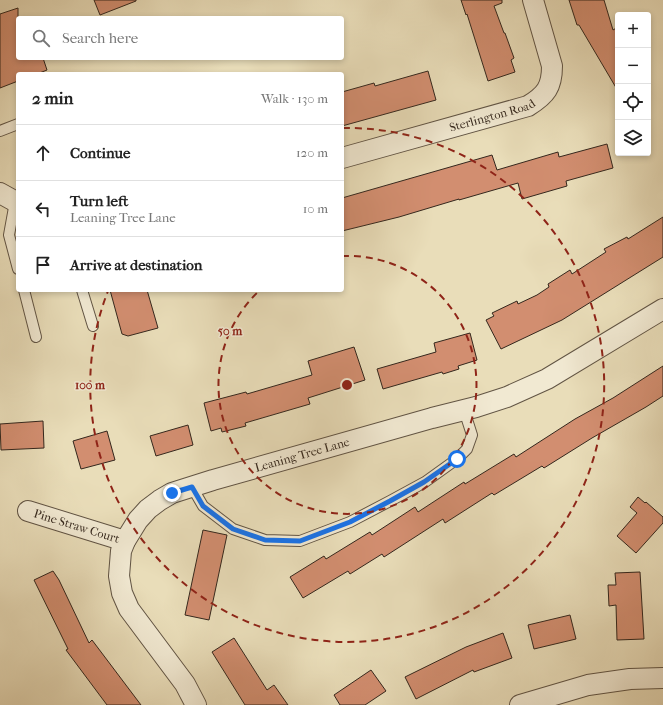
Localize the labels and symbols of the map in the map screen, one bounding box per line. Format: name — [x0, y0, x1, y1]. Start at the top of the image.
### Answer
street label: Sterlington Road — [448, 96, 538, 135]
text: 50 m — [218, 324, 243, 338]
text: 100 m — [75, 378, 106, 392]
centre of rings — [340, 378, 354, 392]
street label: Leaning Tree Lane — [253, 435, 351, 475]
route start — [448, 450, 466, 468]
route end — [163, 484, 181, 502]
street label: Pine Straw Court — [32, 506, 122, 546]

